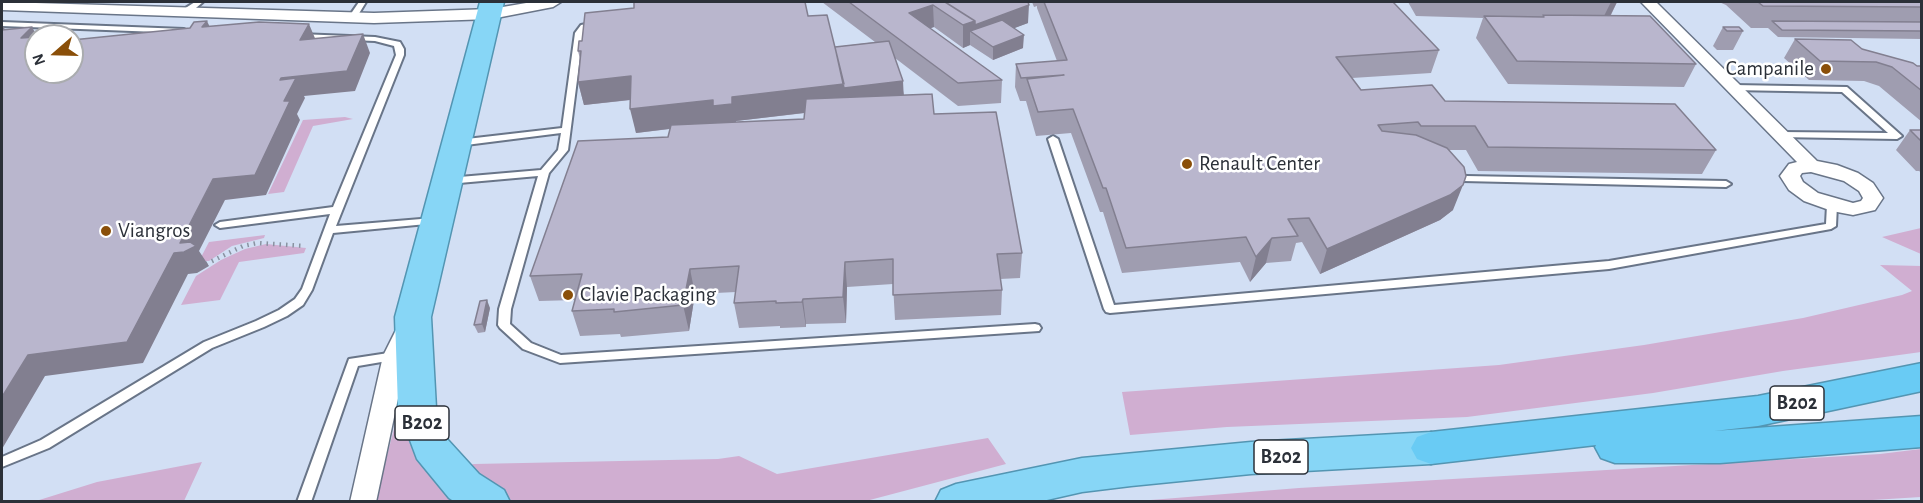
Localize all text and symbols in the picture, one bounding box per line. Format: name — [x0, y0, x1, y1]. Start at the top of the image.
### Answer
north arrow — [24, 24, 84, 84]
text: N — [30, 52, 48, 67]
place label: Campanile — [1726, 56, 1814, 82]
marker: Campanile — [1819, 62, 1833, 76]
place label: Renault Center — [1199, 151, 1320, 177]
marker: Renault Center — [1180, 157, 1194, 171]
place label: Viangros — [118, 218, 190, 244]
marker: Viangros — [99, 224, 113, 238]
place label: Clavie Packaging — [580, 282, 716, 308]
marker: Clavie Packaging — [561, 288, 575, 302]
road number: B202 — [1770, 386, 1824, 420]
road number: B202 — [395, 406, 449, 440]
road number: B202 — [1254, 440, 1308, 474]

